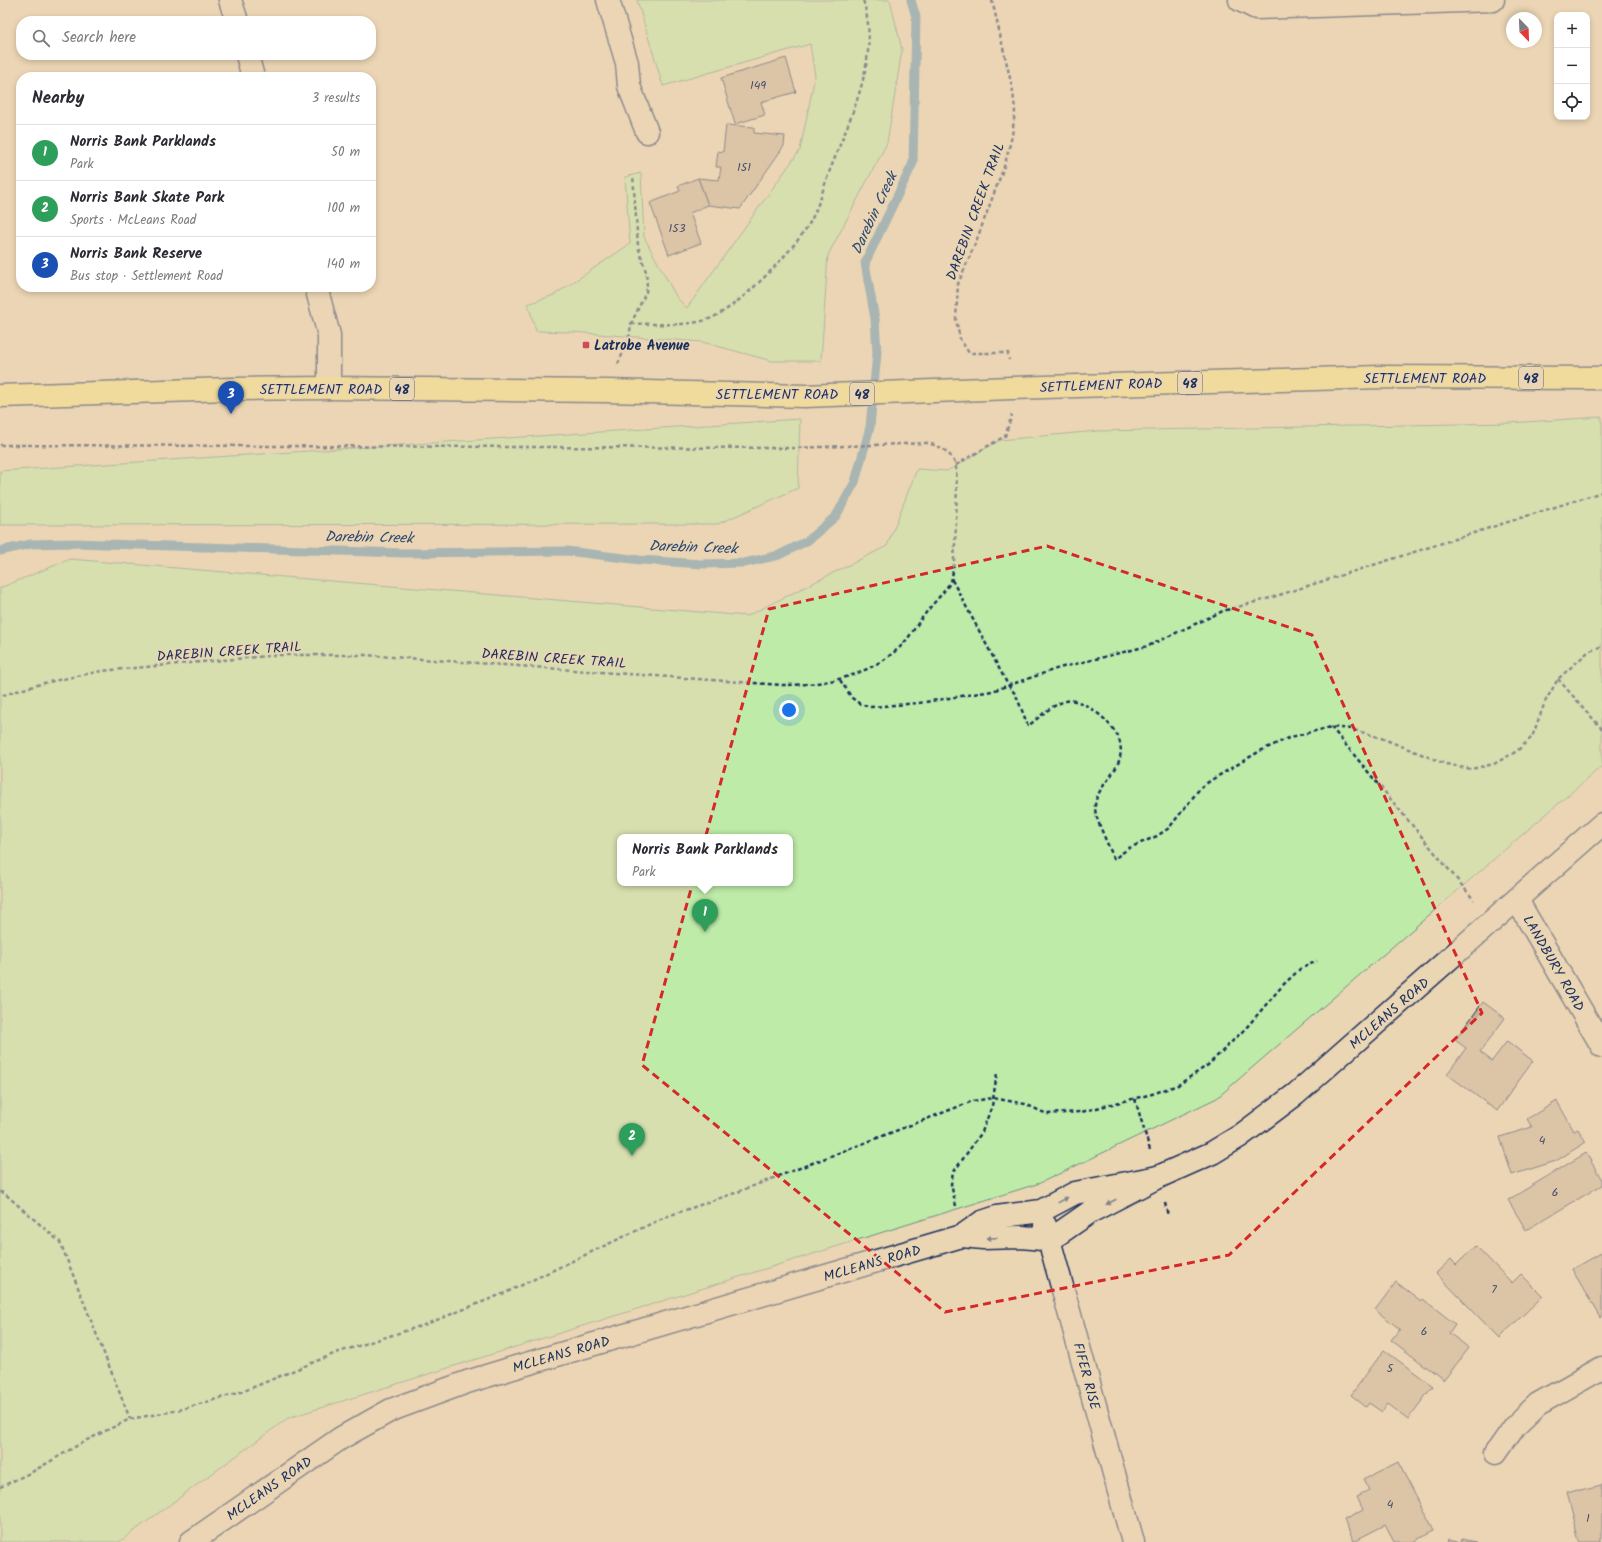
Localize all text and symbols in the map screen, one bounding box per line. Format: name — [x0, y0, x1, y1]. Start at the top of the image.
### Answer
north arrow — [1506, 12, 1542, 48]
map controls — [1554, 12, 1590, 120]
button: + — [1554, 12, 1590, 48]
search box — [16, 16, 376, 60]
text: Search here — [62, 26, 136, 50]
icon: search — [30, 27, 52, 49]
button: − — [1554, 48, 1590, 84]
house number: 149 — [750, 76, 766, 95]
button: locate — [1554, 84, 1590, 120]
text: Nearby — [32, 85, 84, 112]
text: 3 results — [312, 88, 360, 109]
text: Norris Bank Parklands — [70, 130, 216, 154]
street label: DAREBIN CREEK TRAIL — [941, 139, 1011, 283]
text: 1 — [43, 142, 47, 163]
text: 50 m — [331, 142, 360, 163]
text: Park — [70, 154, 94, 175]
house number: 151 — [737, 158, 751, 177]
water label: Darebin Creek — [845, 167, 905, 259]
text: Norris Bank Skate Park — [70, 186, 224, 210]
text: 2 — [41, 198, 49, 219]
text: 100 m — [327, 198, 360, 219]
text: Sports · McLeans Road — [70, 210, 196, 231]
house number: 153 — [668, 219, 686, 238]
text: Norris Bank Reserve — [70, 242, 202, 266]
text: 3 — [41, 254, 49, 275]
text: 140 m — [327, 254, 360, 275]
text: Bus stop · Settlement Road — [70, 266, 223, 287]
place label: Latrobe Avenue — [594, 335, 690, 357]
marker: Latrobe Avenue — [581, 340, 591, 350]
road number: 48 — [1519, 367, 1543, 389]
street label: SETTLEMENT ROAD — [1364, 368, 1486, 390]
road number: 48 — [1178, 372, 1202, 394]
street label: SETTLEMENT ROAD — [1039, 373, 1163, 399]
road number: 48 — [390, 378, 414, 400]
street label: SETTLEMENT ROAD — [260, 379, 382, 401]
pin: 3 — [218, 381, 244, 414]
road number: 48 — [850, 383, 874, 405]
street label: SETTLEMENT ROAD — [716, 384, 838, 406]
water label: Darebin Creek — [325, 525, 415, 551]
water label: Darebin Creek — [648, 534, 739, 562]
street label: DAREBIN CREEK TRAIL — [156, 636, 302, 668]
street label: DAREBIN CREEK TRAIL — [481, 643, 627, 675]
your location — [779, 700, 799, 720]
popup — [617, 834, 793, 886]
text: Norris Bank Parklands — [632, 838, 778, 862]
text: Park — [632, 862, 656, 883]
pin: 1 — [692, 899, 718, 932]
street label: LANDBURY ROAD — [1517, 911, 1590, 1016]
street label: MCLEANS ROAD — [1344, 972, 1435, 1055]
pin: 2 — [619, 1123, 645, 1156]
house number: 4 — [1539, 1131, 1546, 1150]
house number: 6 — [1552, 1183, 1558, 1202]
one-way arrow — [1057, 1197, 1069, 1203]
one-way arrow — [1105, 1199, 1117, 1205]
one-way arrow — [985, 1235, 998, 1241]
street label: MCLEANS ROAD — [821, 1240, 924, 1288]
house number: 7 — [1491, 1280, 1497, 1299]
house number: 6 — [1421, 1322, 1427, 1341]
street label: MCLEANS ROAD — [510, 1331, 613, 1379]
street label: FIFER RISE — [1066, 1340, 1106, 1413]
house number: 5 — [1387, 1359, 1395, 1378]
street label: MCLEANS ROAD — [222, 1451, 317, 1527]
house number: 4 — [1387, 1495, 1394, 1514]
house number: 1 — [1586, 1509, 1590, 1528]

